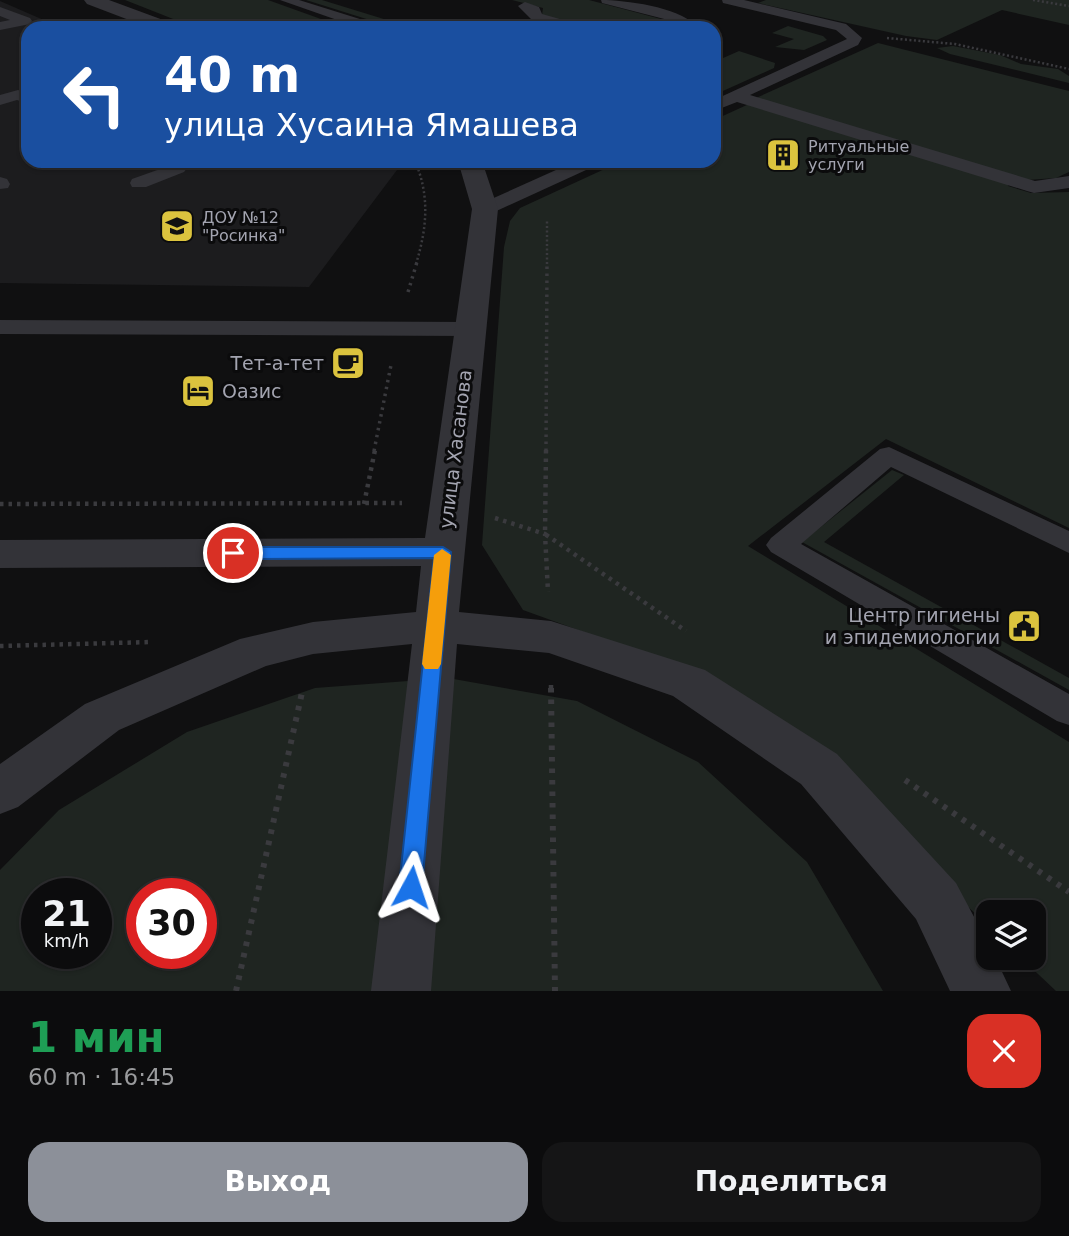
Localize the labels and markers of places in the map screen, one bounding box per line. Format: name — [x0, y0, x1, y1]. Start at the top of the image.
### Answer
building icon: Ритуальные услуги — [764, 136, 802, 174]
place label: Ритуальные услуги — [808, 137, 909, 174]
school or university icon: ДОУ №12 "Росинка" — [158, 207, 196, 245]
place label: ДОУ №12 "Росинка" — [202, 208, 285, 245]
cafe icon: Тет-а-тет — [329, 344, 367, 382]
place label: Тет-а-тет — [229, 352, 324, 374]
hotel icon: Оазис — [179, 372, 217, 410]
place label: Оазис — [222, 380, 282, 402]
pin — [203, 523, 263, 583]
place label: Центр гигиены и эпидемиологии — [825, 604, 1000, 648]
public building icon: Центр гигиены и эпидемиологии — [1005, 607, 1043, 645]

